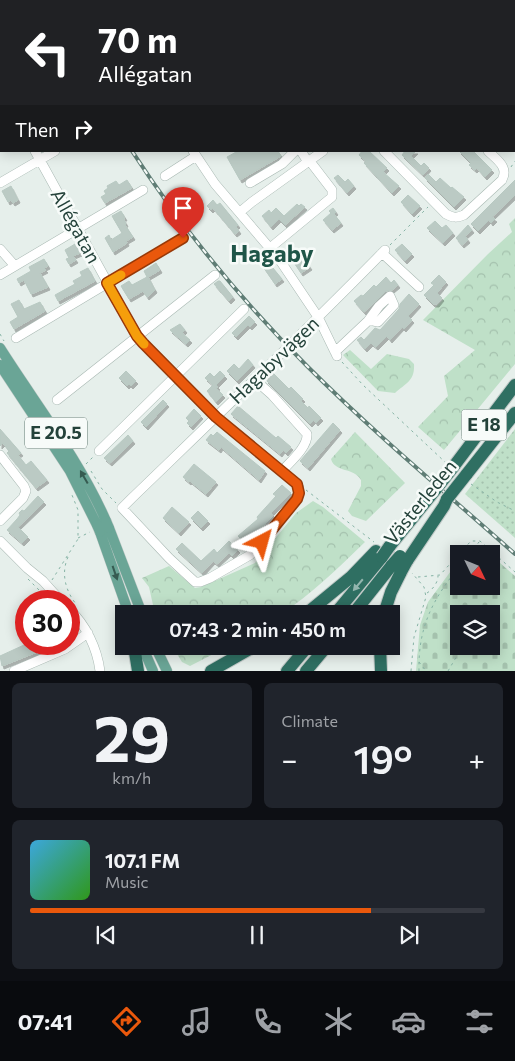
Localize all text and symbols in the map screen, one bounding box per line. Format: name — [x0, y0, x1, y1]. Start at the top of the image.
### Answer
text: 70 m — [98, 17, 178, 60]
icon: left — [15, 20, 80, 85]
text: Allégatan — [98, 60, 192, 87]
icon: right — [69, 115, 97, 143]
text: Then — [15, 118, 59, 141]
street label: Allégatan — [47, 185, 106, 267]
pin — [162, 187, 204, 238]
icon: arrive — [169, 194, 197, 222]
district label: Hagaby — [230, 238, 314, 267]
street label: Hagabyvägen — [224, 311, 323, 408]
road number: E 18 — [462, 410, 506, 440]
road number: E 20.5 — [25, 418, 87, 448]
street label: Västerleden — [378, 455, 461, 549]
one-way arrow — [80, 470, 88, 485]
position arrow — [235, 515, 287, 567]
north arrow — [450, 545, 500, 595]
map controls — [450, 545, 500, 655]
one-way arrow — [111, 566, 119, 581]
one-way arrow — [353, 579, 364, 592]
speed limit sign: 30 — [15, 590, 80, 655]
button: layers — [450, 605, 500, 655]
text: 07:43 · 2 min · 450 m — [169, 618, 346, 641]
text: 29 — [93, 696, 170, 775]
text: Climate — [282, 711, 338, 730]
text: 19° — [354, 735, 412, 782]
text: − — [282, 742, 297, 776]
text: + — [469, 742, 485, 776]
text: km/h — [112, 768, 151, 787]
text: 107.1 FM — [105, 849, 180, 872]
text: Music — [105, 872, 149, 891]
icon: previous — [92, 921, 120, 949]
icon: pause — [243, 921, 271, 949]
icon: next — [395, 921, 423, 949]
icon: directions — [109, 1004, 144, 1039]
icon: music — [179, 1004, 214, 1039]
icon: phone — [250, 1004, 285, 1039]
icon: climate — [321, 1004, 356, 1039]
icon: car — [391, 1004, 426, 1039]
icon: filters — [462, 1004, 497, 1039]
text: 07:41 — [18, 1008, 73, 1035]

